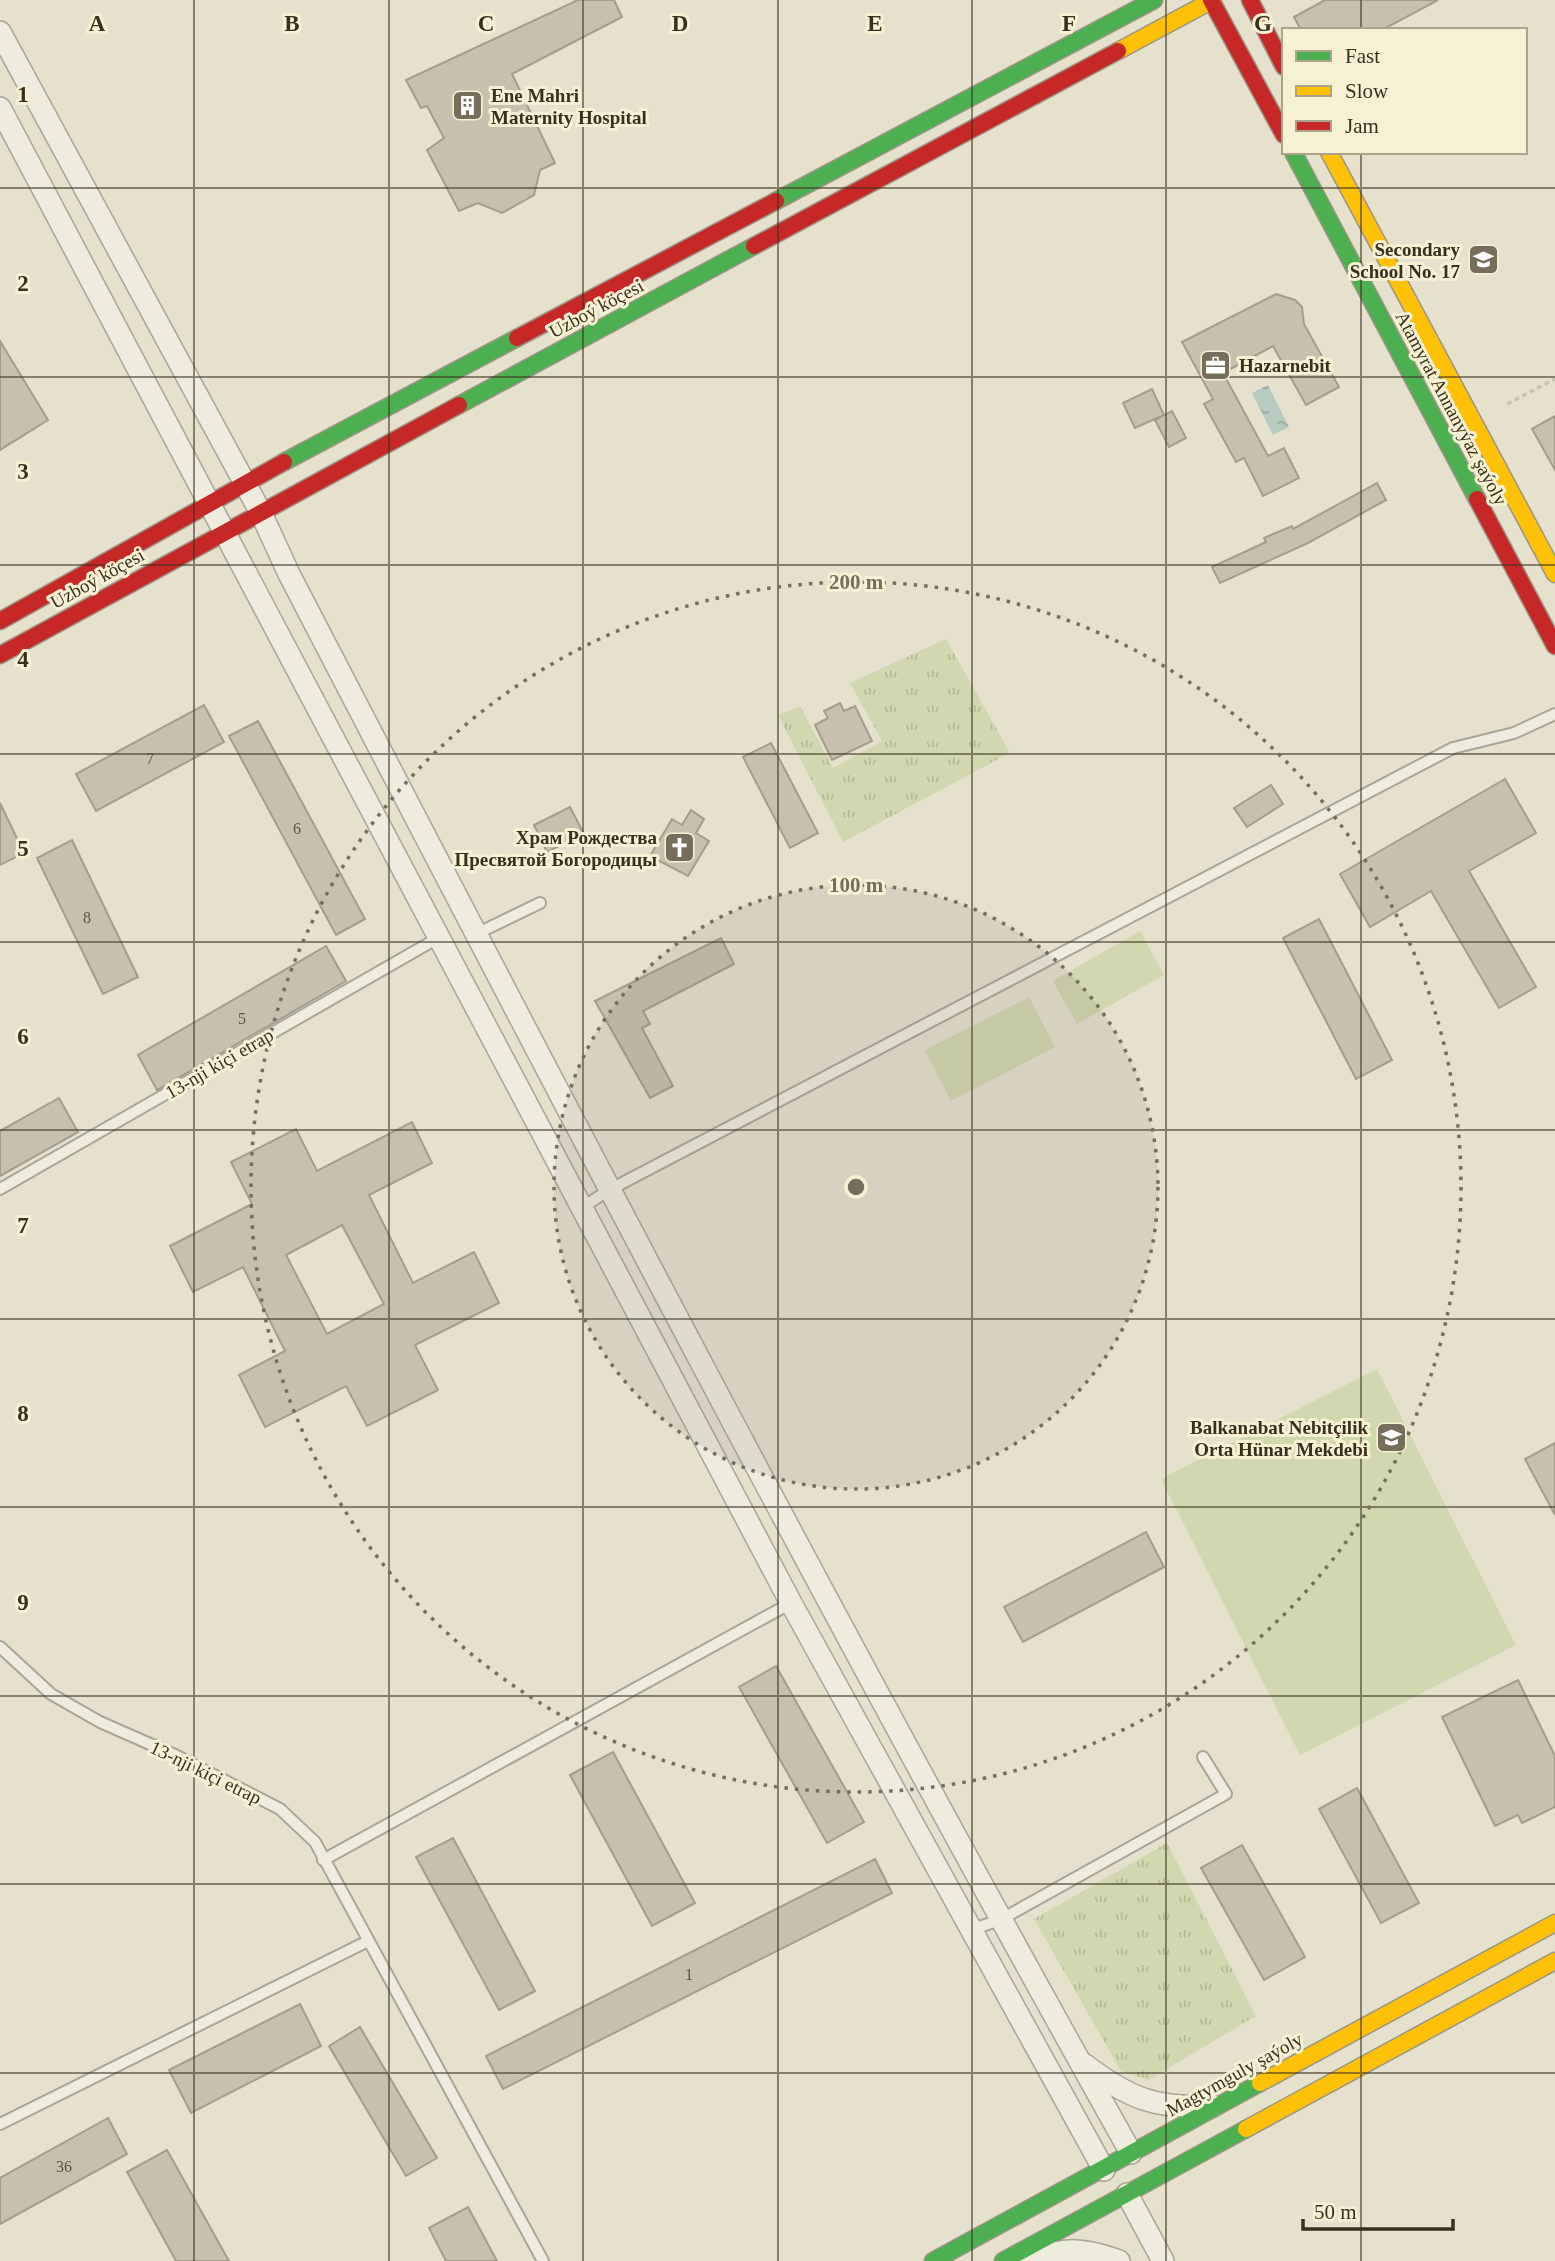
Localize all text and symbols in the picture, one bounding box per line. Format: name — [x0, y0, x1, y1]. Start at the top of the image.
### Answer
text: A — [89, 11, 106, 36]
text: B — [284, 11, 300, 36]
text: C — [478, 11, 494, 36]
text: D — [672, 11, 688, 36]
text: E — [867, 11, 883, 36]
text: F — [1062, 11, 1076, 36]
text: G — [1254, 11, 1272, 36]
legend — [1282, 28, 1527, 154]
text: Fast — [1345, 44, 1380, 68]
text: Slow — [1345, 79, 1389, 103]
text: 1 — [17, 82, 29, 107]
place label: Ene Mahri Maternity Hospital — [491, 85, 647, 128]
building icon: Ene Mahri Maternity Hospital — [451, 89, 485, 123]
text: Jam — [1345, 114, 1379, 138]
place label: Secondary School No. 17 — [1350, 239, 1461, 282]
school or university icon: Secondary School No. 17 — [1466, 243, 1500, 277]
text: 2 — [17, 271, 29, 296]
street label: Uzboý köçesi — [545, 275, 647, 342]
street label: Atamyrat Annanyýaz şaýoly — [1392, 308, 1512, 509]
office icon: Hazarnebit — [1199, 348, 1233, 382]
place label: Hazarnebit — [1239, 355, 1331, 376]
text: 3 — [17, 459, 29, 484]
street label: Uzboý köçesi — [47, 544, 148, 613]
text: 200 m — [829, 570, 884, 594]
text: 4 — [17, 647, 29, 672]
house number: 7 — [146, 750, 154, 767]
house number: 6 — [293, 820, 301, 837]
place label: Храм Рождества Пресвятой Богородицы — [454, 827, 657, 870]
church icon: Храм Рождества Пресвятой Богородицы — [663, 831, 697, 865]
text: 5 — [17, 836, 29, 861]
text: 100 m — [829, 873, 884, 897]
house number: 8 — [83, 909, 91, 926]
house number: 5 — [238, 1010, 246, 1027]
text: 6 — [17, 1024, 29, 1049]
street label: 13-nji kiçi etrap — [161, 1024, 277, 1103]
centre of rings — [844, 1175, 868, 1199]
text: 7 — [17, 1213, 29, 1238]
text: 8 — [17, 1401, 29, 1426]
place label: Balkanabat Nebitçilik Orta Hünar Mekdebi — [1190, 1417, 1368, 1460]
school or university icon: Balkanabat Nebitçilik Orta Hünar Mekdebi — [1374, 1421, 1408, 1455]
text: 9 — [17, 1590, 29, 1615]
street label: 13-nji kiçi etrap — [147, 1736, 265, 1808]
house number: 1 — [685, 1966, 693, 1983]
street label: Magtymguly şaýoly — [1162, 2028, 1306, 2121]
house number: 36 — [56, 2158, 72, 2175]
scale bar — [1303, 2188, 1454, 2232]
text: 50 m — [1314, 2200, 1357, 2224]

